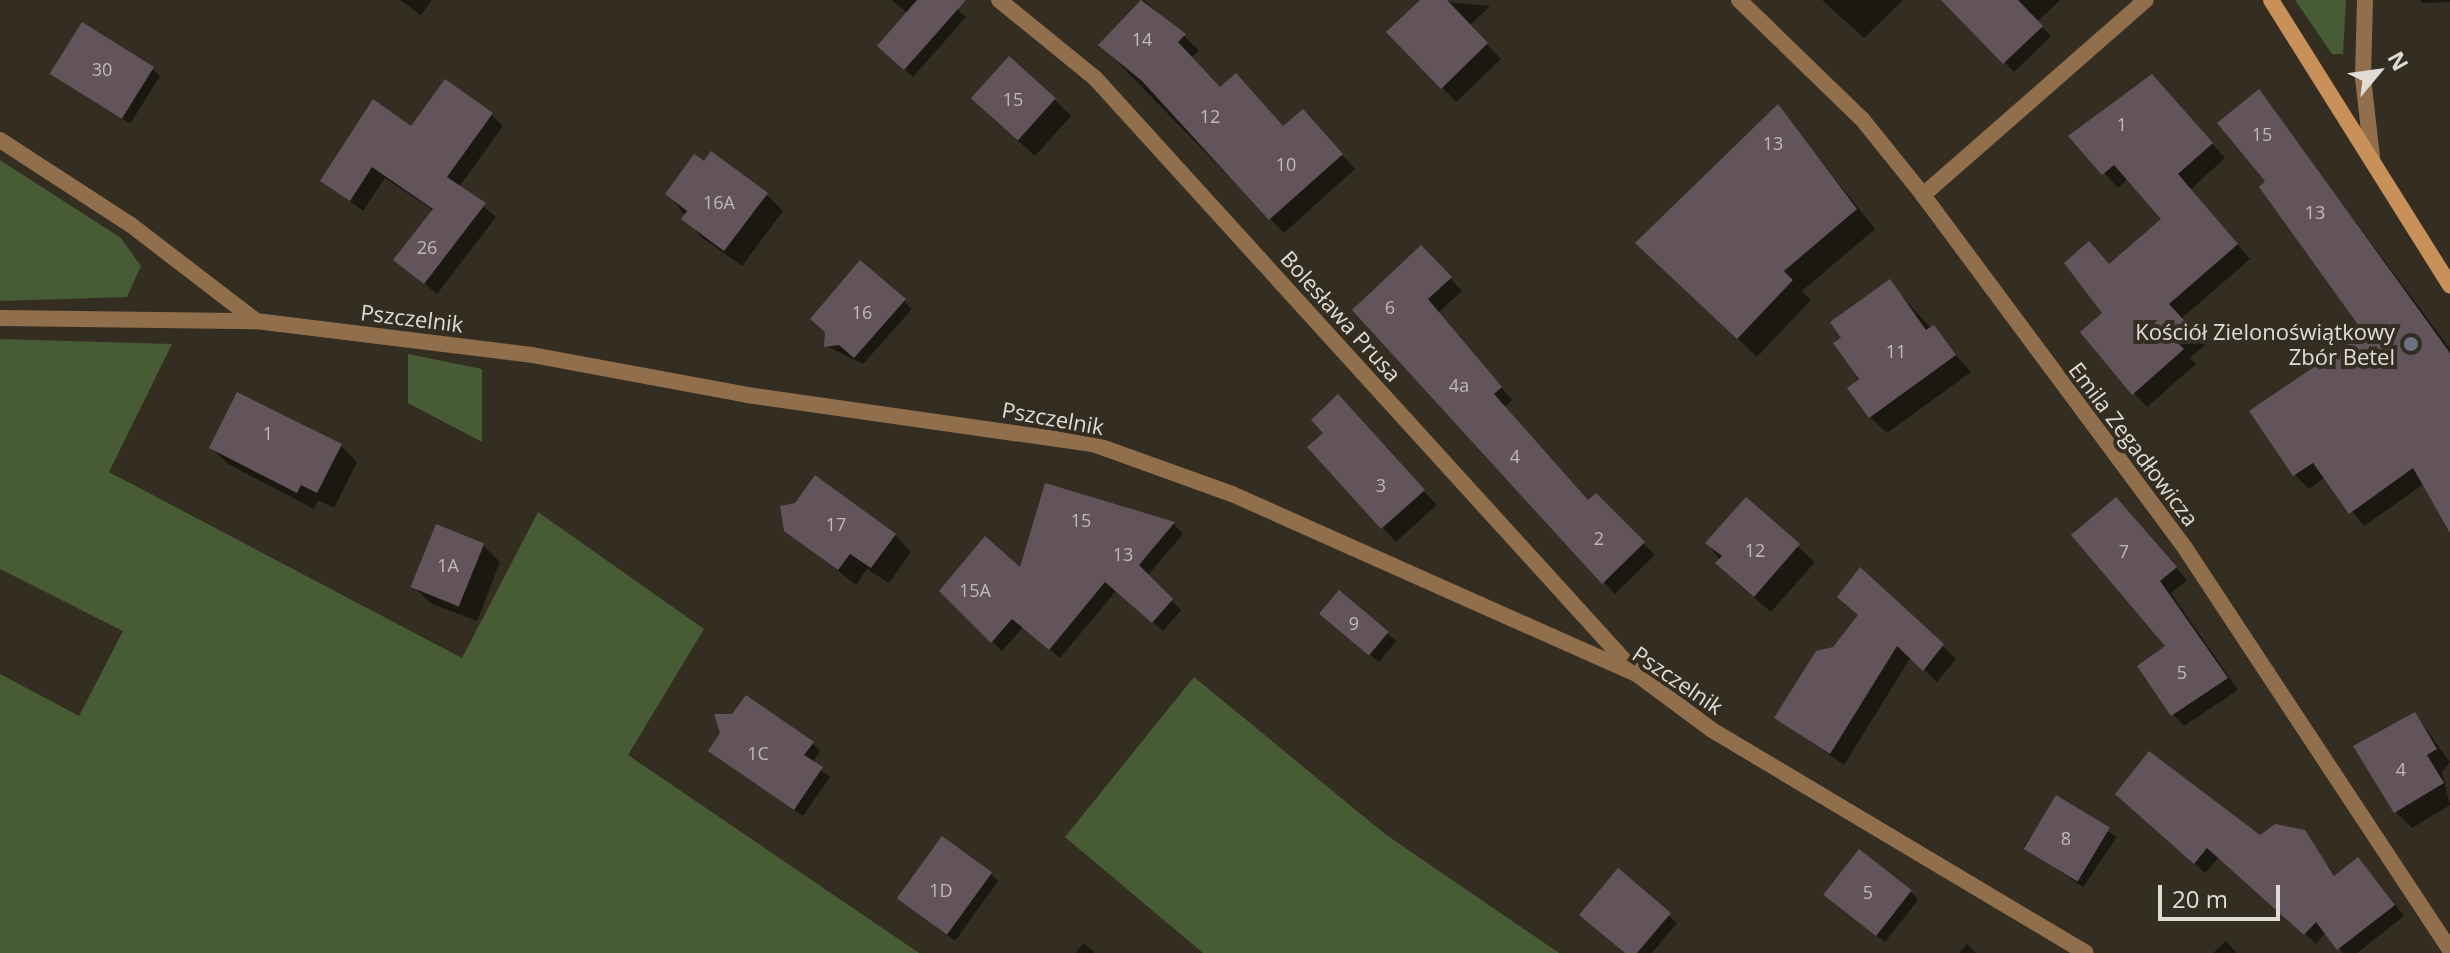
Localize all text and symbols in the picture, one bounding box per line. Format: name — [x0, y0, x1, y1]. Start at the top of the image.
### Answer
house number: 14 — [1132, 28, 1152, 50]
north arrow — [2338, 32, 2418, 112]
text: N — [2382, 45, 2416, 75]
house number: 30 — [92, 58, 112, 80]
house number: 15 — [1003, 88, 1023, 110]
house number: 12 — [1200, 105, 1220, 127]
house number: 1 — [2117, 113, 2127, 135]
house number: 15 — [2252, 123, 2272, 145]
house number: 13 — [1763, 132, 1783, 154]
house number: 10 — [1276, 153, 1296, 175]
house number: 16A — [703, 191, 735, 213]
house number: 13 — [2305, 201, 2325, 223]
house number: 26 — [417, 236, 437, 258]
street label: Bolesława Prusa — [1275, 245, 1407, 387]
house number: 6 — [1385, 296, 1395, 318]
street label: Pszczelnik — [359, 299, 465, 337]
house number: 16 — [852, 301, 872, 323]
place label: Kościół Zielonoświątkowy Zbór Betel — [2135, 318, 2395, 370]
marker: Kościół Zielonoświątkowy Zbór Betel — [2402, 335, 2420, 353]
house number: 11 — [1886, 340, 1906, 362]
street label: Emila Zegadłowicza — [2064, 357, 2204, 531]
house number: 4a — [1449, 374, 1469, 396]
street label: Pszczelnik — [1000, 396, 1106, 440]
house number: 1 — [263, 422, 273, 444]
house number: 4 — [1510, 445, 1520, 467]
house number: 3 — [1376, 474, 1386, 496]
house number: 15 — [1071, 509, 1091, 531]
house number: 17 — [826, 513, 846, 535]
house number: 2 — [1594, 527, 1604, 549]
house number: 12 — [1745, 539, 1765, 561]
house number: 7 — [2119, 540, 2129, 562]
house number: 13 — [1113, 543, 1133, 565]
house number: 1A — [437, 554, 459, 576]
house number: 15A — [959, 579, 991, 601]
house number: 9 — [1349, 612, 1359, 634]
street label: Pszczelnik — [1628, 640, 1728, 720]
house number: 5 — [2177, 661, 2187, 683]
house number: 1C — [747, 742, 769, 764]
house number: 4 — [2396, 758, 2406, 780]
house number: 8 — [2061, 827, 2071, 849]
scale bar — [2162, 869, 2284, 919]
house number: 1D — [929, 879, 953, 901]
house number: 5 — [1863, 881, 1873, 903]
text: 20 m — [2172, 882, 2228, 915]

